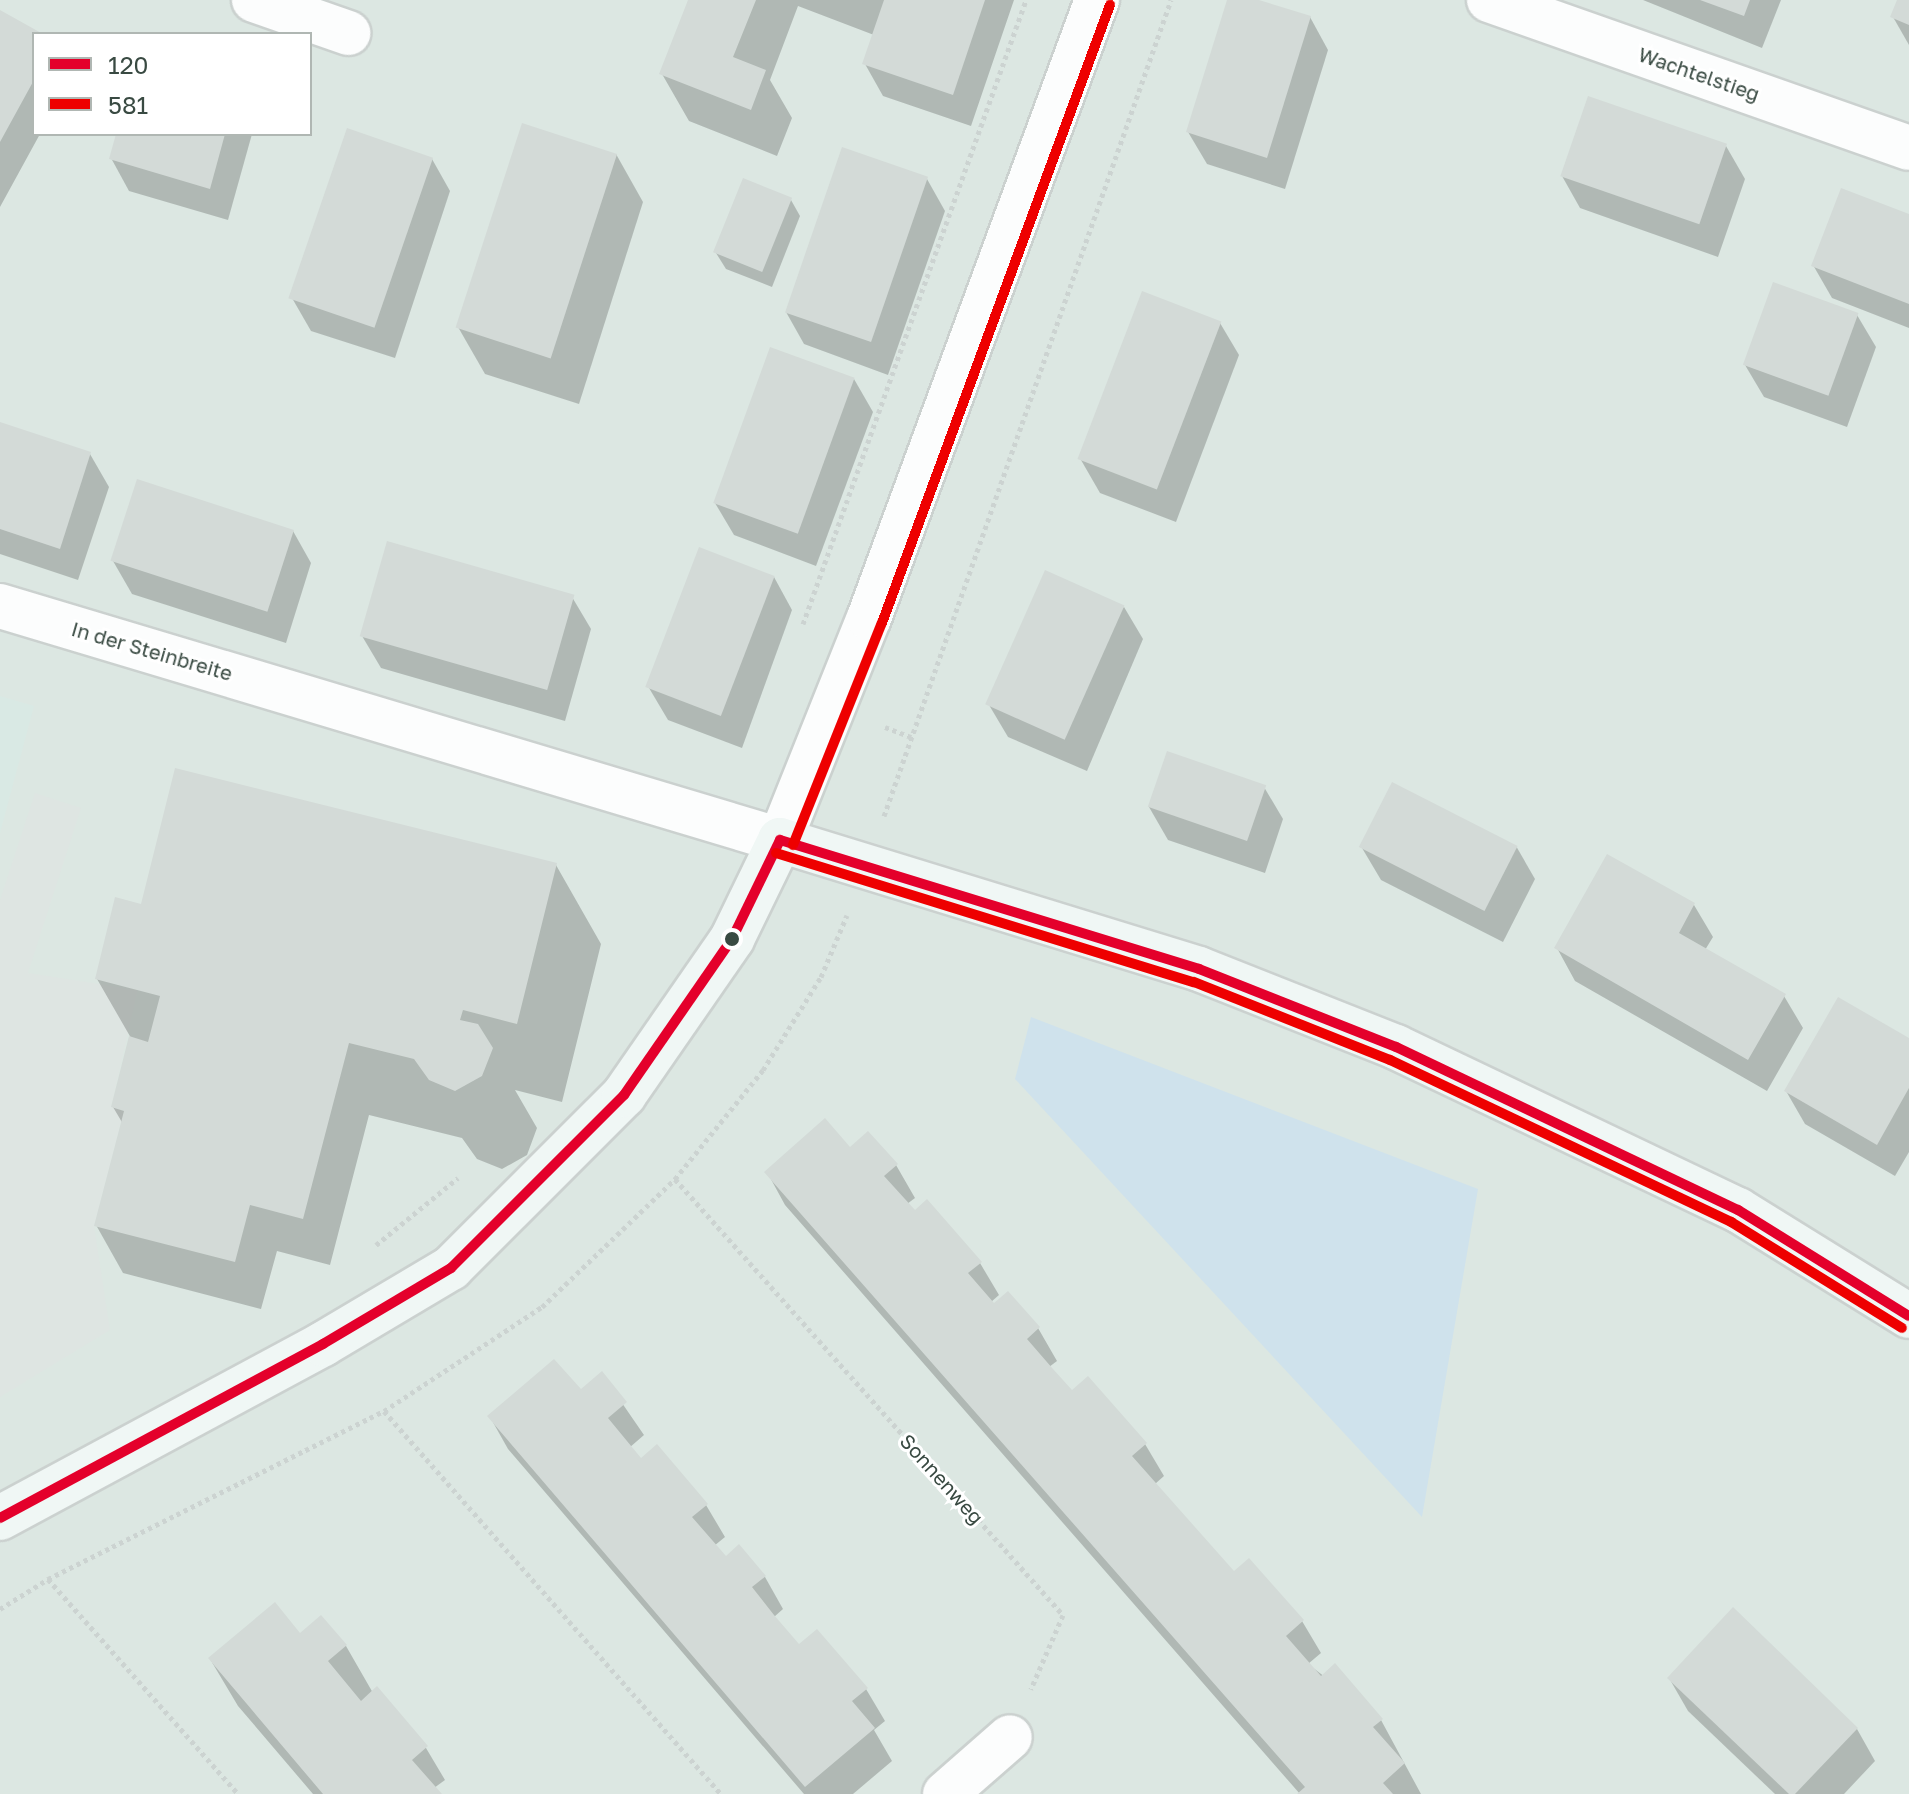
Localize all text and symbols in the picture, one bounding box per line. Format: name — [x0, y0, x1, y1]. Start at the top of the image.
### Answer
legend — [32, 32, 312, 136]
street label: Wachtelstieg — [1635, 42, 1763, 106]
text: 120 — [108, 50, 148, 79]
text: 581 — [108, 90, 148, 119]
street label: In der Steinbreite — [69, 617, 235, 685]
unlabelled marker — [724, 931, 740, 947]
street label: Sonnenweg — [895, 1429, 989, 1529]

